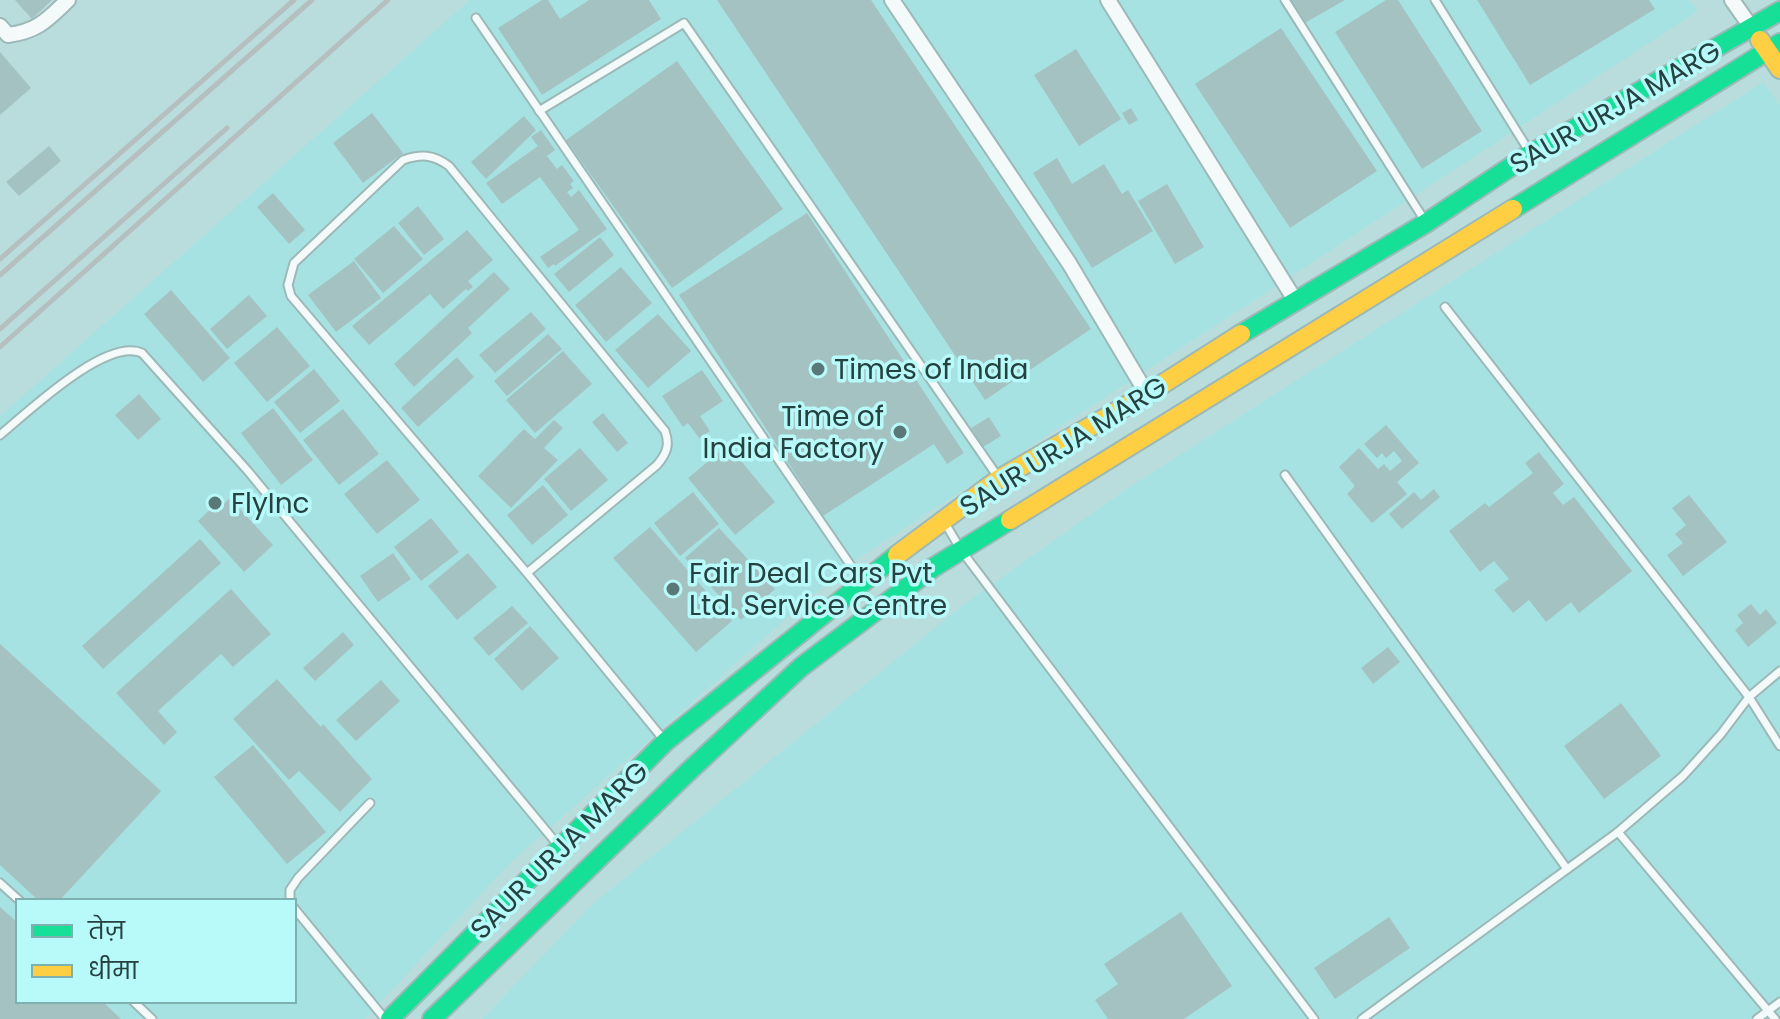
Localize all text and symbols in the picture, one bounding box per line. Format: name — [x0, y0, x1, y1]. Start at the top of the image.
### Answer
street label: SAUR URJA MARG — [1503, 31, 1728, 184]
place label: Times of India — [834, 350, 1029, 389]
marker: Times of India — [809, 360, 827, 378]
street label: SAUR URJA MARG — [952, 367, 1174, 526]
place label: Time of India Factory — [703, 397, 884, 468]
marker: Time of India Factory — [891, 423, 909, 441]
place label: FlyInc — [231, 484, 310, 523]
marker: FlyInc — [206, 494, 224, 512]
place label: Fair Deal Cars Pvt Ltd. Service Centre — [689, 554, 947, 625]
marker: Fair Deal Cars Pvt Ltd. Service Centre — [664, 580, 682, 598]
street label: SAUR URJA MARG — [462, 753, 657, 948]
legend — [16, 899, 296, 1003]
text: तेज़ — [87, 914, 126, 947]
text: धीमा — [88, 954, 139, 987]

